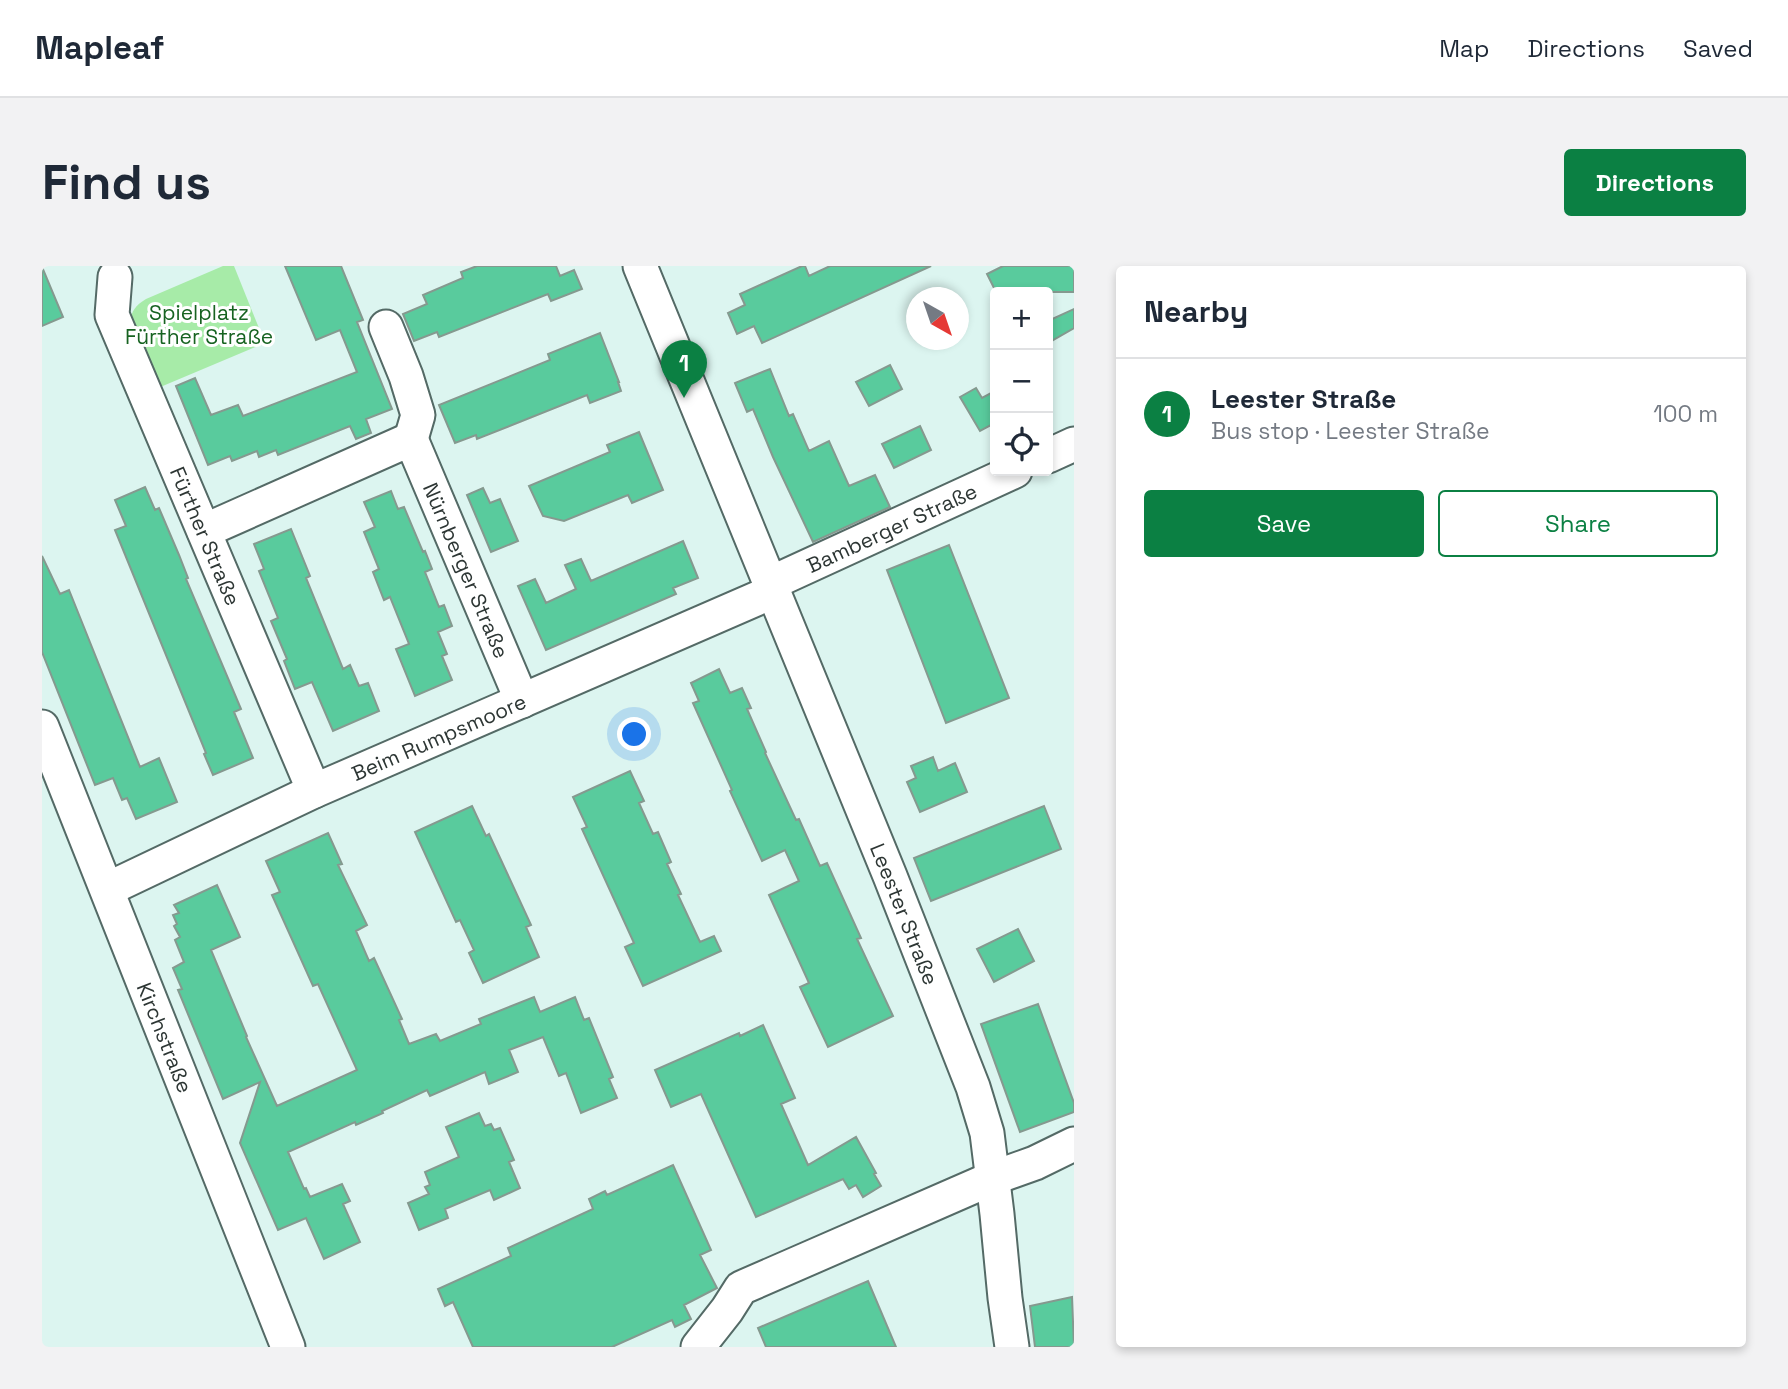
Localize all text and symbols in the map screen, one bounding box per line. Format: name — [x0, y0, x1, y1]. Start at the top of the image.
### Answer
text: Mapleaf — [35, 27, 164, 69]
text: Map — [1439, 33, 1489, 64]
text: Directions — [1527, 33, 1645, 64]
text: Saved — [1683, 33, 1753, 64]
button: Directions — [1564, 149, 1746, 216]
text: Find us — [42, 151, 211, 213]
north arrow — [906, 287, 969, 350]
map controls — [990, 287, 1053, 476]
button: + — [990, 287, 1053, 350]
text: Nearby — [1144, 292, 1248, 331]
park label: Spielplatz Fürther Straße — [125, 299, 273, 350]
pin: 1 — [661, 340, 707, 398]
button: − — [990, 350, 1053, 413]
text: Leester Straße — [1211, 382, 1396, 416]
text: 1 — [1162, 399, 1172, 429]
text: 100 m — [1653, 399, 1718, 429]
button: locate — [990, 413, 1053, 476]
text: Bus stop · Leester Straße — [1211, 416, 1490, 446]
street label: Fürther Straße — [164, 462, 247, 609]
street label: Bamberger Straße — [802, 477, 981, 578]
street label: Nürnberger Straße — [417, 478, 516, 662]
button: Save — [1144, 490, 1424, 557]
button: Share — [1438, 490, 1718, 557]
street label: Beim Rumpsmoore — [347, 687, 530, 787]
your location — [617, 717, 651, 751]
street label: Leester Straße — [865, 839, 945, 989]
street label: Kirchstraße — [131, 978, 199, 1097]

